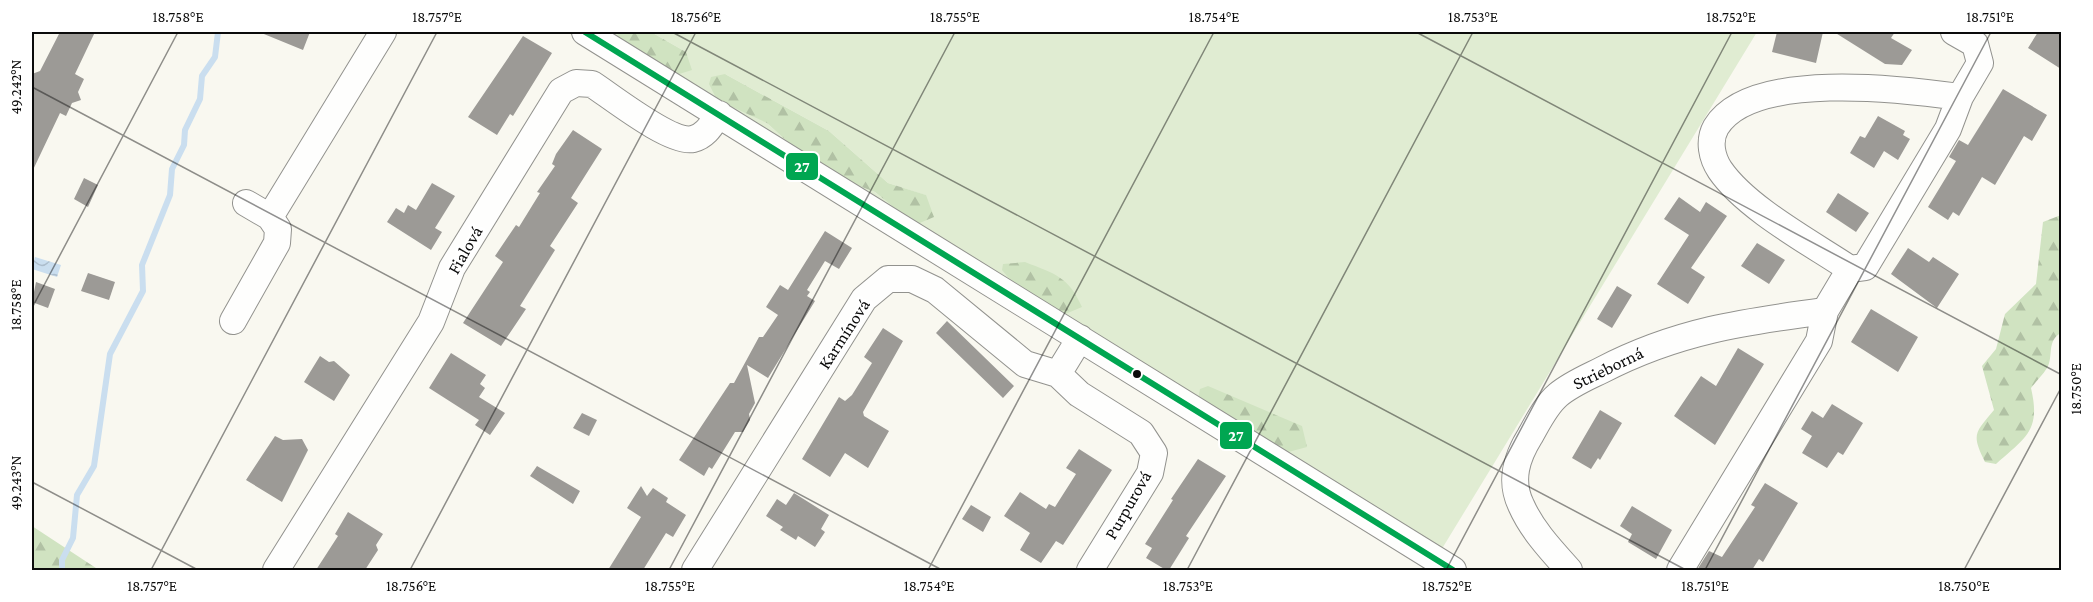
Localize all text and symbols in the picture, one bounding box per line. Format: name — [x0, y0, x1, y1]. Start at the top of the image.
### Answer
text: 18.758°E — [152, 9, 204, 25]
text: 18.757°E — [412, 9, 462, 25]
text: 18.756°E — [671, 9, 721, 25]
text: 18.755°E — [930, 9, 980, 25]
text: 18.754°E — [1189, 9, 1239, 25]
text: 18.753°E — [1448, 9, 1498, 25]
text: 18.752°E — [1706, 9, 1756, 25]
text: 18.751°E — [1966, 9, 2014, 25]
text: 49.242°N — [8, 59, 24, 114]
line badge: 27 — [785, 152, 819, 181]
text: 27 — [794, 158, 810, 175]
street label: Fialová — [443, 223, 487, 277]
text: 18.758°E — [8, 279, 24, 331]
street label: Karmínová — [814, 295, 874, 373]
street label: Strieborná — [1570, 342, 1646, 394]
text: 18.750°E — [2068, 363, 2084, 415]
unlabelled marker — [1131, 368, 1143, 380]
line badge: 27 — [1219, 421, 1253, 450]
text: 27 — [1228, 427, 1244, 444]
text: 49.243°N — [8, 455, 24, 511]
street label: Purpurová — [1100, 467, 1156, 543]
text: 18.757°E — [127, 578, 177, 594]
text: 18.756°E — [386, 578, 436, 594]
text: 18.755°E — [645, 578, 695, 594]
text: 18.754°E — [904, 578, 954, 594]
text: 18.753°E — [1163, 578, 1213, 594]
text: 18.752°E — [1422, 578, 1472, 594]
text: 18.751°E — [1681, 578, 1729, 594]
text: 18.750°E — [1938, 578, 1990, 594]

